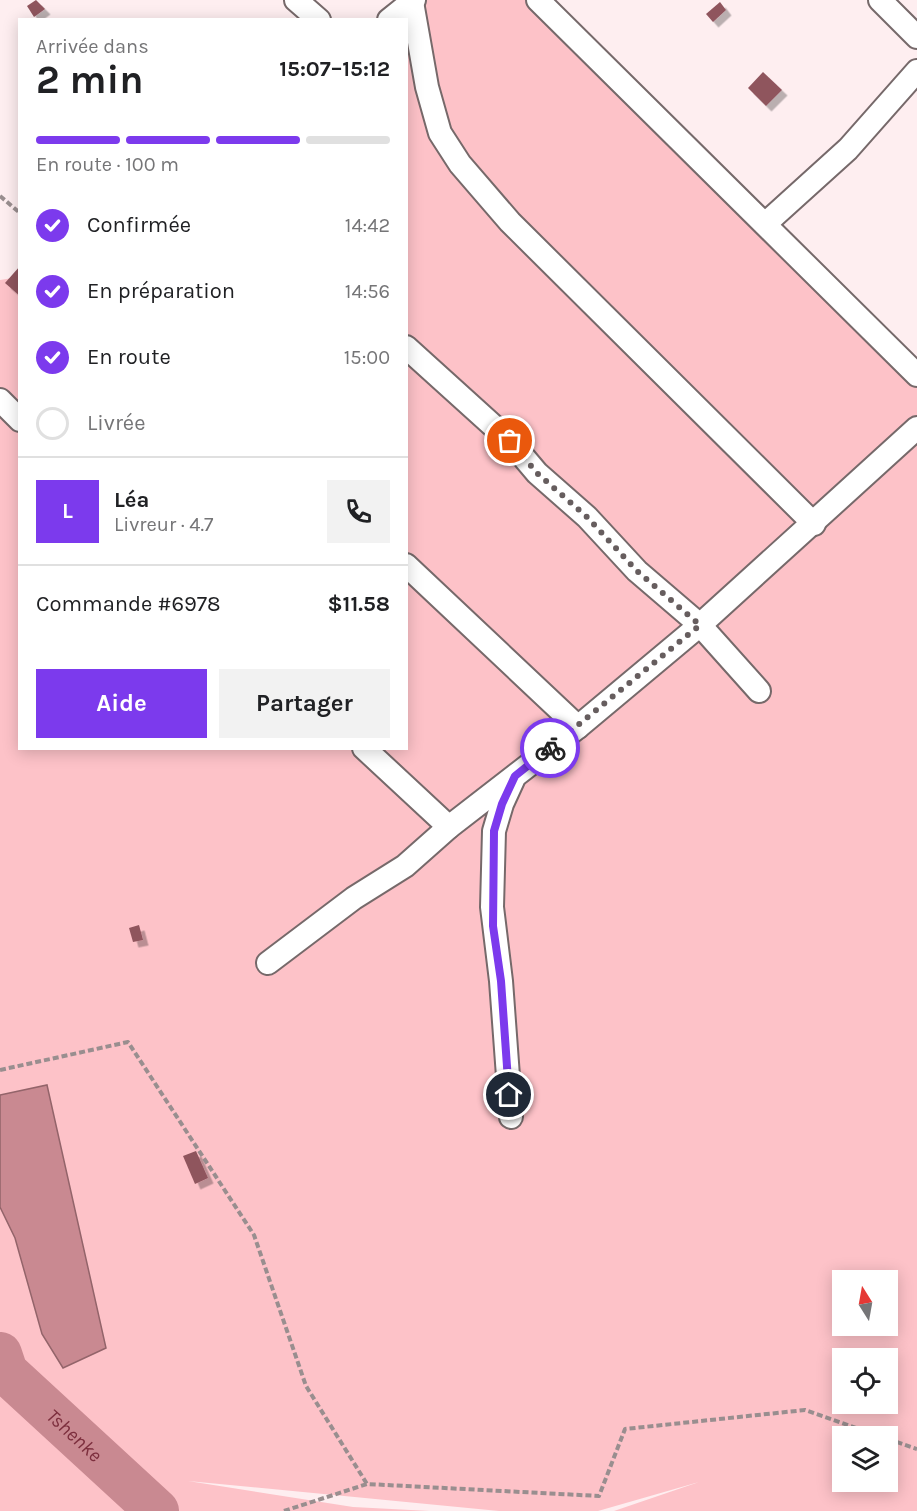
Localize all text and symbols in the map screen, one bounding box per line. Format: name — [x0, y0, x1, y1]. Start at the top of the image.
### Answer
text: Arrivée dans — [36, 35, 149, 58]
text: 15:07–15:12 — [279, 56, 390, 82]
text: 2 min — [36, 57, 144, 103]
text: En route · 100 m — [36, 153, 179, 176]
icon: check — [36, 209, 69, 242]
text: Confirmée — [87, 212, 191, 238]
text: 14:42 — [345, 214, 390, 237]
icon: check — [36, 275, 69, 308]
text: En préparation — [87, 278, 235, 304]
text: 14:56 — [345, 280, 390, 303]
icon: check — [36, 341, 69, 374]
text: En route — [87, 344, 171, 370]
text: 15:00 — [344, 346, 390, 369]
text: Livrée — [87, 410, 145, 436]
pin — [484, 415, 535, 466]
icon: bag — [493, 424, 526, 457]
button: phone — [327, 480, 390, 543]
text: Léa — [114, 487, 149, 513]
text: L — [62, 498, 73, 524]
text: Livreur · 4.7 — [114, 513, 213, 536]
text: Commande #6978 — [36, 591, 221, 617]
text: $11.58 — [327, 591, 390, 617]
button: Aide — [36, 669, 207, 738]
button: Partager — [219, 669, 390, 738]
courier — [520, 718, 580, 778]
icon: bike — [534, 732, 567, 765]
pin — [483, 1069, 534, 1120]
icon: home — [492, 1078, 525, 1111]
north arrow — [832, 1270, 898, 1336]
map controls — [832, 1270, 898, 1492]
button: locate — [832, 1348, 898, 1414]
water label: Tshenke — [42, 1404, 107, 1467]
button: layers — [832, 1426, 898, 1492]

